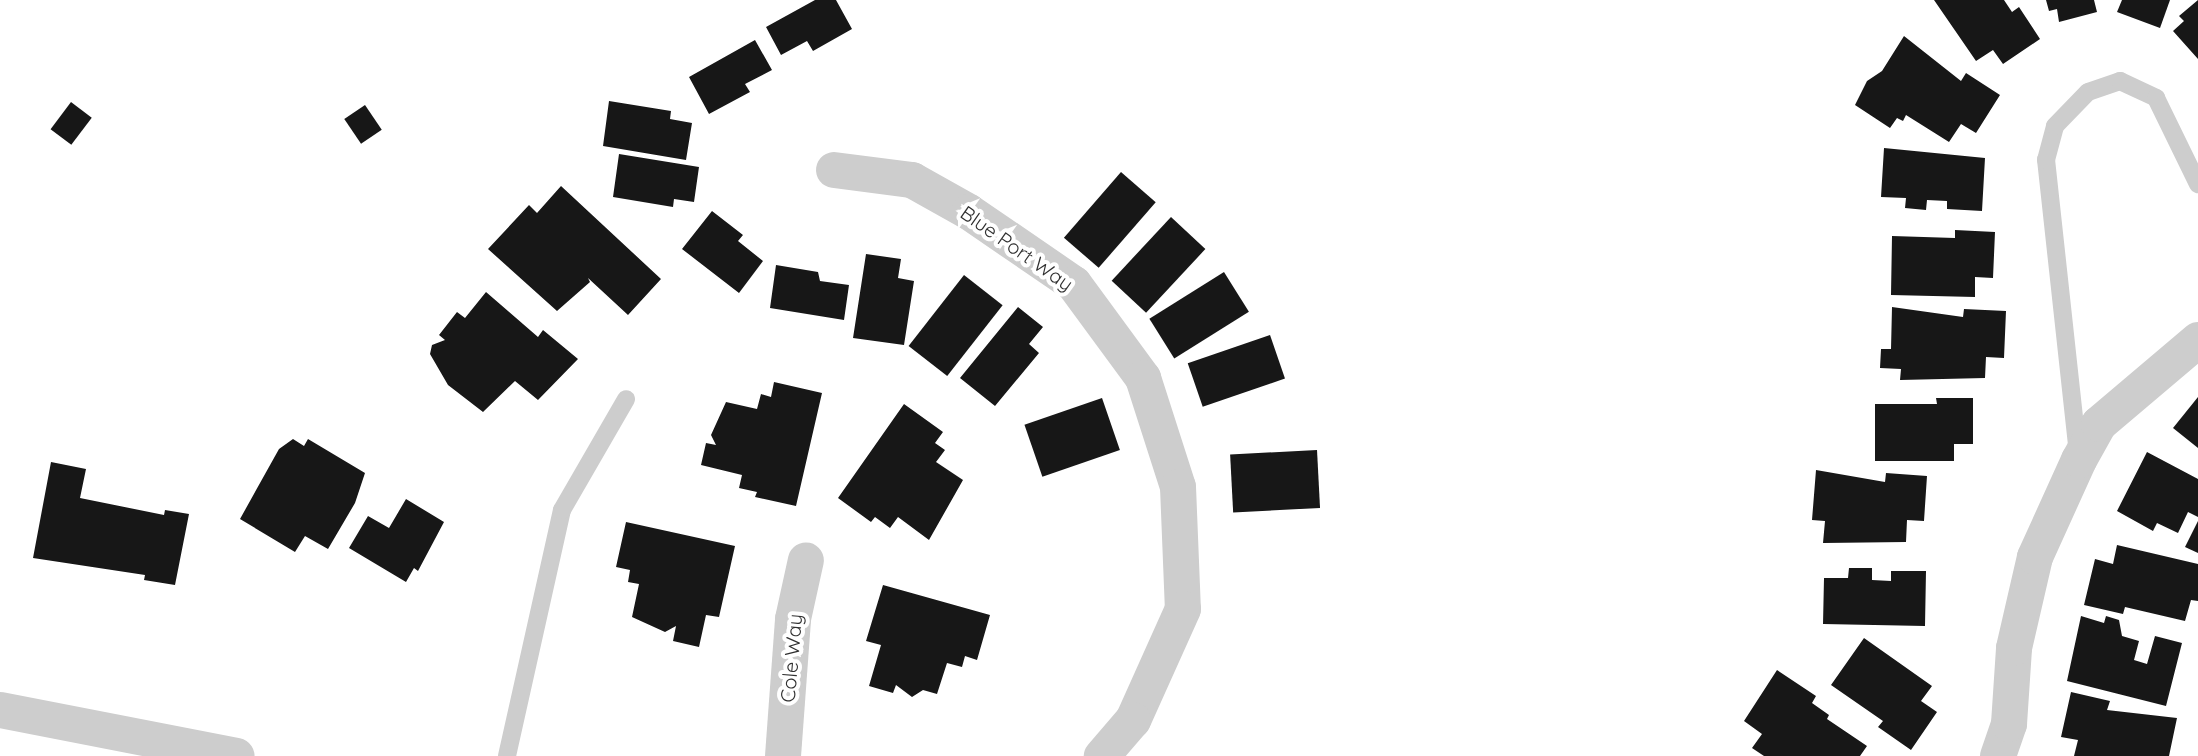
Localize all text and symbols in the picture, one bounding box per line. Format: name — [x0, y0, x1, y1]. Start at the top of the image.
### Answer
street label: Blue Port Way — [956, 200, 1078, 296]
street label: Cole Way — [775, 613, 807, 703]

